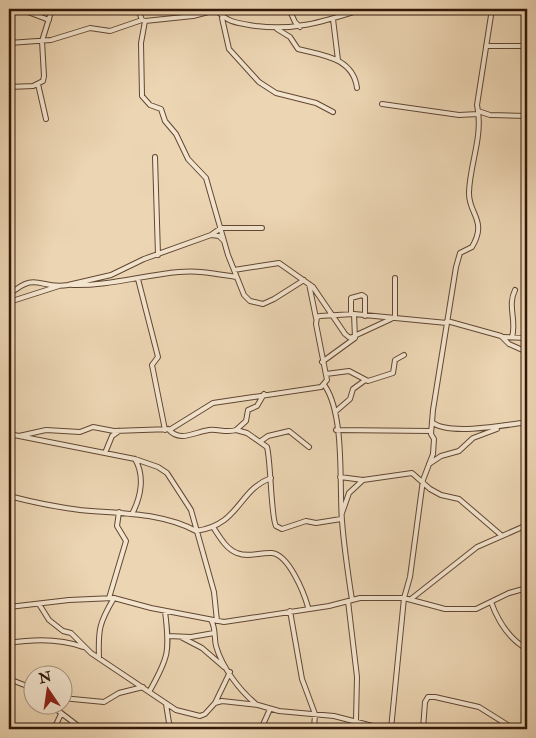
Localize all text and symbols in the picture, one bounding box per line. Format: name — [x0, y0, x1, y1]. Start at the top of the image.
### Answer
north arrow — [22, 666, 72, 716]
text: N — [36, 668, 54, 688]

